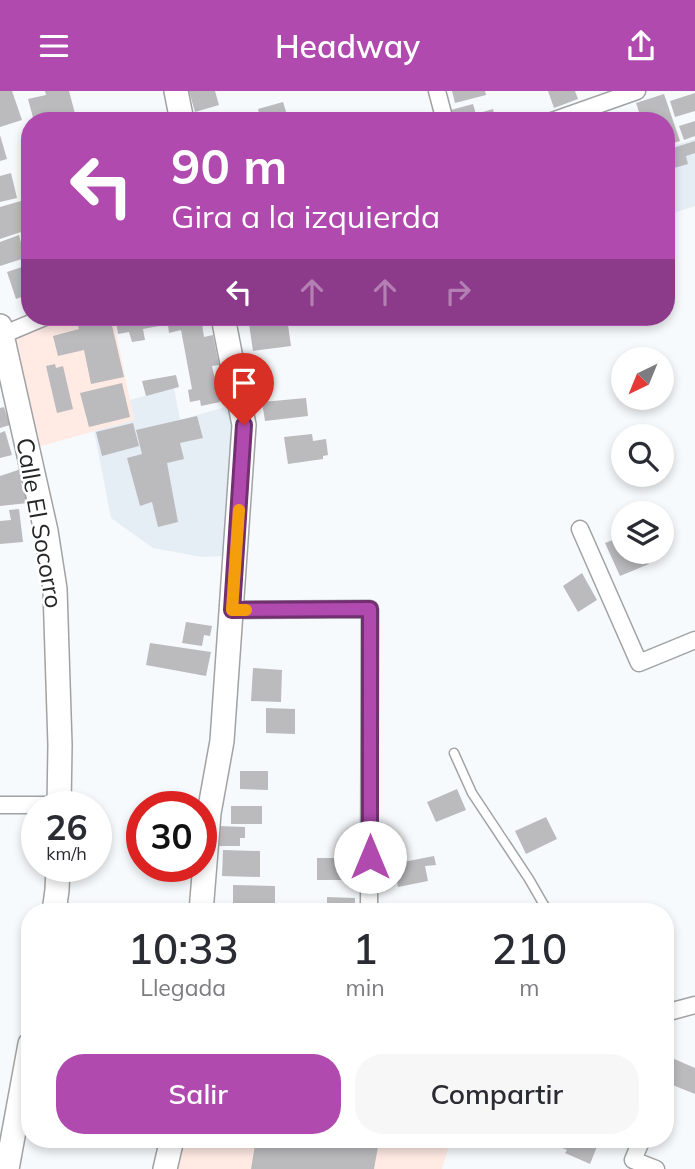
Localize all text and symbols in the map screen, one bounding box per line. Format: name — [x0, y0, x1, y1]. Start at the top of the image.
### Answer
text: Headway — [275, 26, 420, 66]
icon: menu — [35, 27, 73, 65]
icon: share — [622, 27, 660, 65]
text: 90 m — [171, 135, 287, 196]
icon: left — [56, 140, 147, 231]
text: Gira a la izquierda — [171, 196, 440, 236]
icon: left — [220, 273, 258, 311]
icon: ahead — [293, 273, 331, 311]
icon: ahead — [366, 273, 404, 311]
icon: right — [439, 273, 477, 311]
north arrow — [611, 347, 674, 409]
map controls — [611, 347, 674, 564]
pin — [214, 353, 274, 425]
icon: arrive — [225, 364, 263, 402]
button: search — [611, 424, 674, 487]
street label: Calle El Socorro — [10, 435, 70, 610]
button: layers — [611, 501, 674, 564]
speed limit sign: 30 — [126, 791, 217, 882]
text: 26 — [45, 805, 88, 849]
position arrow — [333, 820, 407, 894]
text: km/h — [46, 842, 87, 865]
text: 10:33 — [128, 922, 239, 975]
text: 1 — [352, 922, 378, 975]
text: 210 — [492, 922, 567, 975]
text: Llegada — [140, 973, 226, 1002]
text: min — [345, 973, 385, 1002]
text: m — [519, 973, 539, 1002]
button: Salir — [56, 1054, 341, 1134]
button: Compartir — [355, 1054, 639, 1134]

